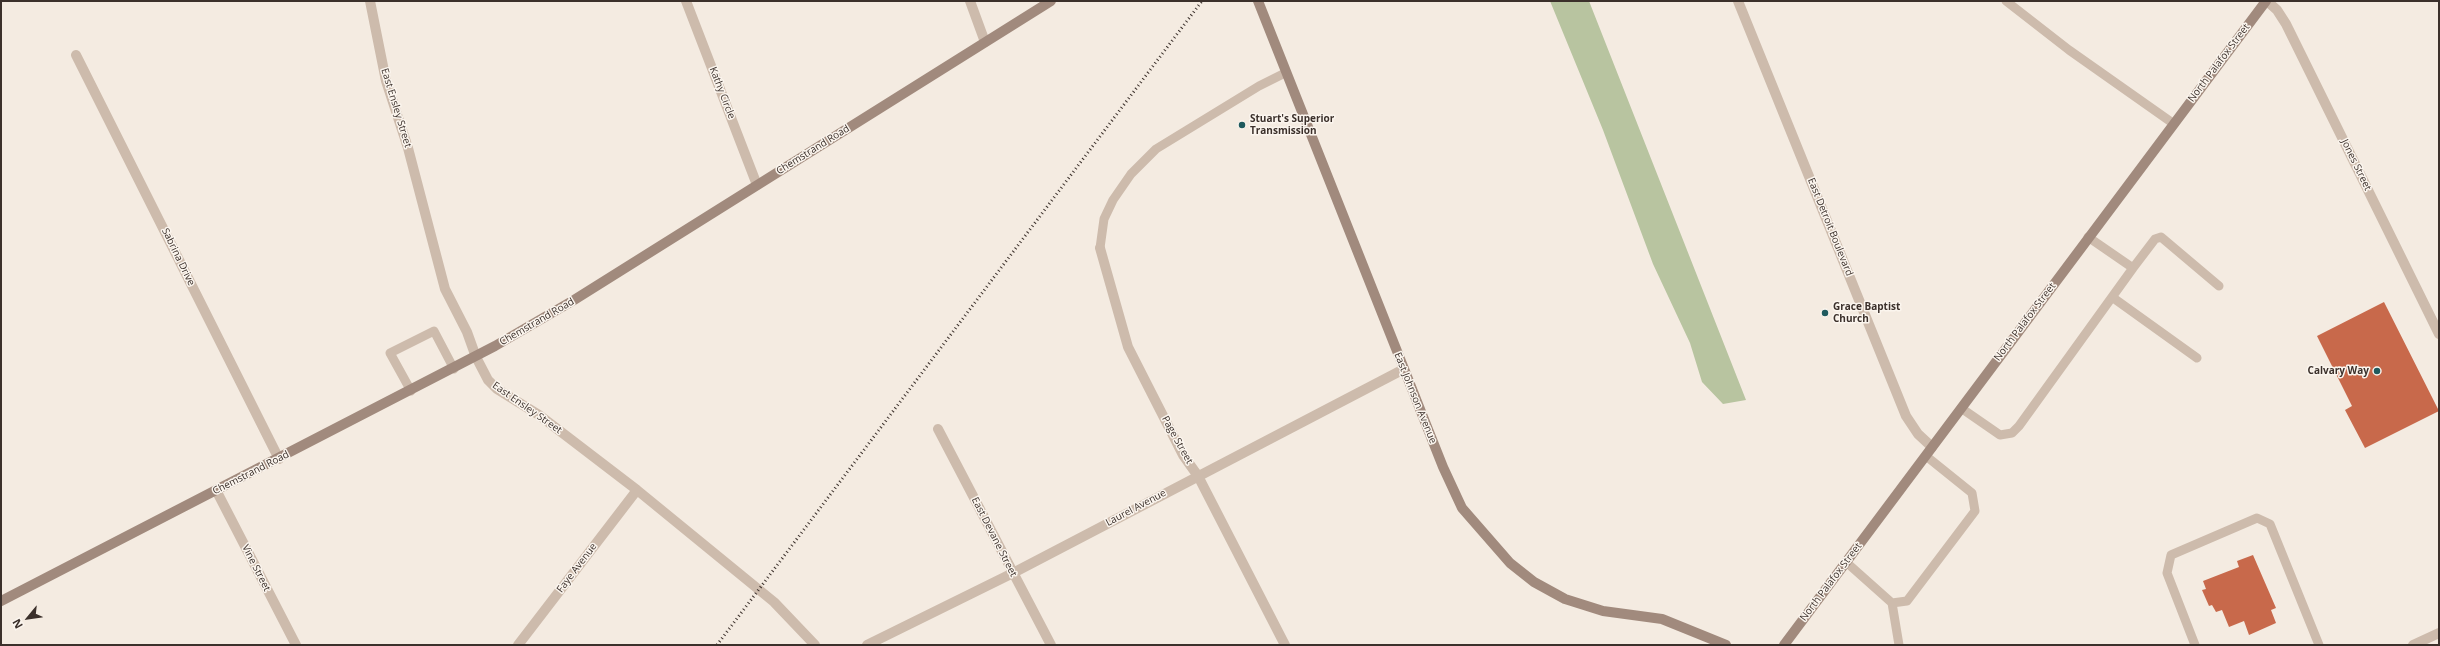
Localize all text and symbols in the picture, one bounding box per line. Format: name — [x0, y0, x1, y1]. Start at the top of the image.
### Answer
street label: North Palafox Street — [2186, 22, 2252, 104]
street label: Kathy Circle — [707, 65, 737, 121]
street label: East Ensley Street — [378, 67, 414, 149]
place label: Stuart's Superior Transmission — [1250, 113, 1334, 136]
marker: Stuart's Superior Transmission — [1237, 120, 1247, 130]
street label: Chemstrand Road — [774, 123, 852, 177]
street label: Jones Street — [2338, 137, 2374, 193]
street label: East Detroit Boulevard — [1805, 176, 1855, 278]
street label: Sabrina Drive — [159, 226, 197, 288]
street label: North Palafox Street — [1992, 281, 2058, 363]
street label: Chemstrand Road — [498, 296, 576, 348]
place label: Grace Baptist Church — [1833, 301, 1900, 324]
marker: Grace Baptist Church — [1820, 308, 1830, 318]
street label: East Johnson Avenue — [1391, 351, 1439, 445]
place label: Calvary Way — [2308, 365, 2369, 377]
marker: Calvary Way — [2372, 366, 2382, 376]
street label: East Ensley Street — [490, 380, 564, 436]
street label: Page Street — [1159, 414, 1195, 466]
street label: Chemstrand Road — [211, 449, 291, 497]
street label: Laurel Avenue — [1104, 487, 1168, 529]
street label: East Devane Street — [969, 495, 1019, 579]
street label: Faye Avenue — [555, 541, 599, 595]
street label: North Palafox Street — [1798, 541, 1864, 623]
street label: Vine Street — [239, 543, 273, 593]
north arrow — [8, 598, 48, 638]
text: N — [8, 617, 26, 632]

